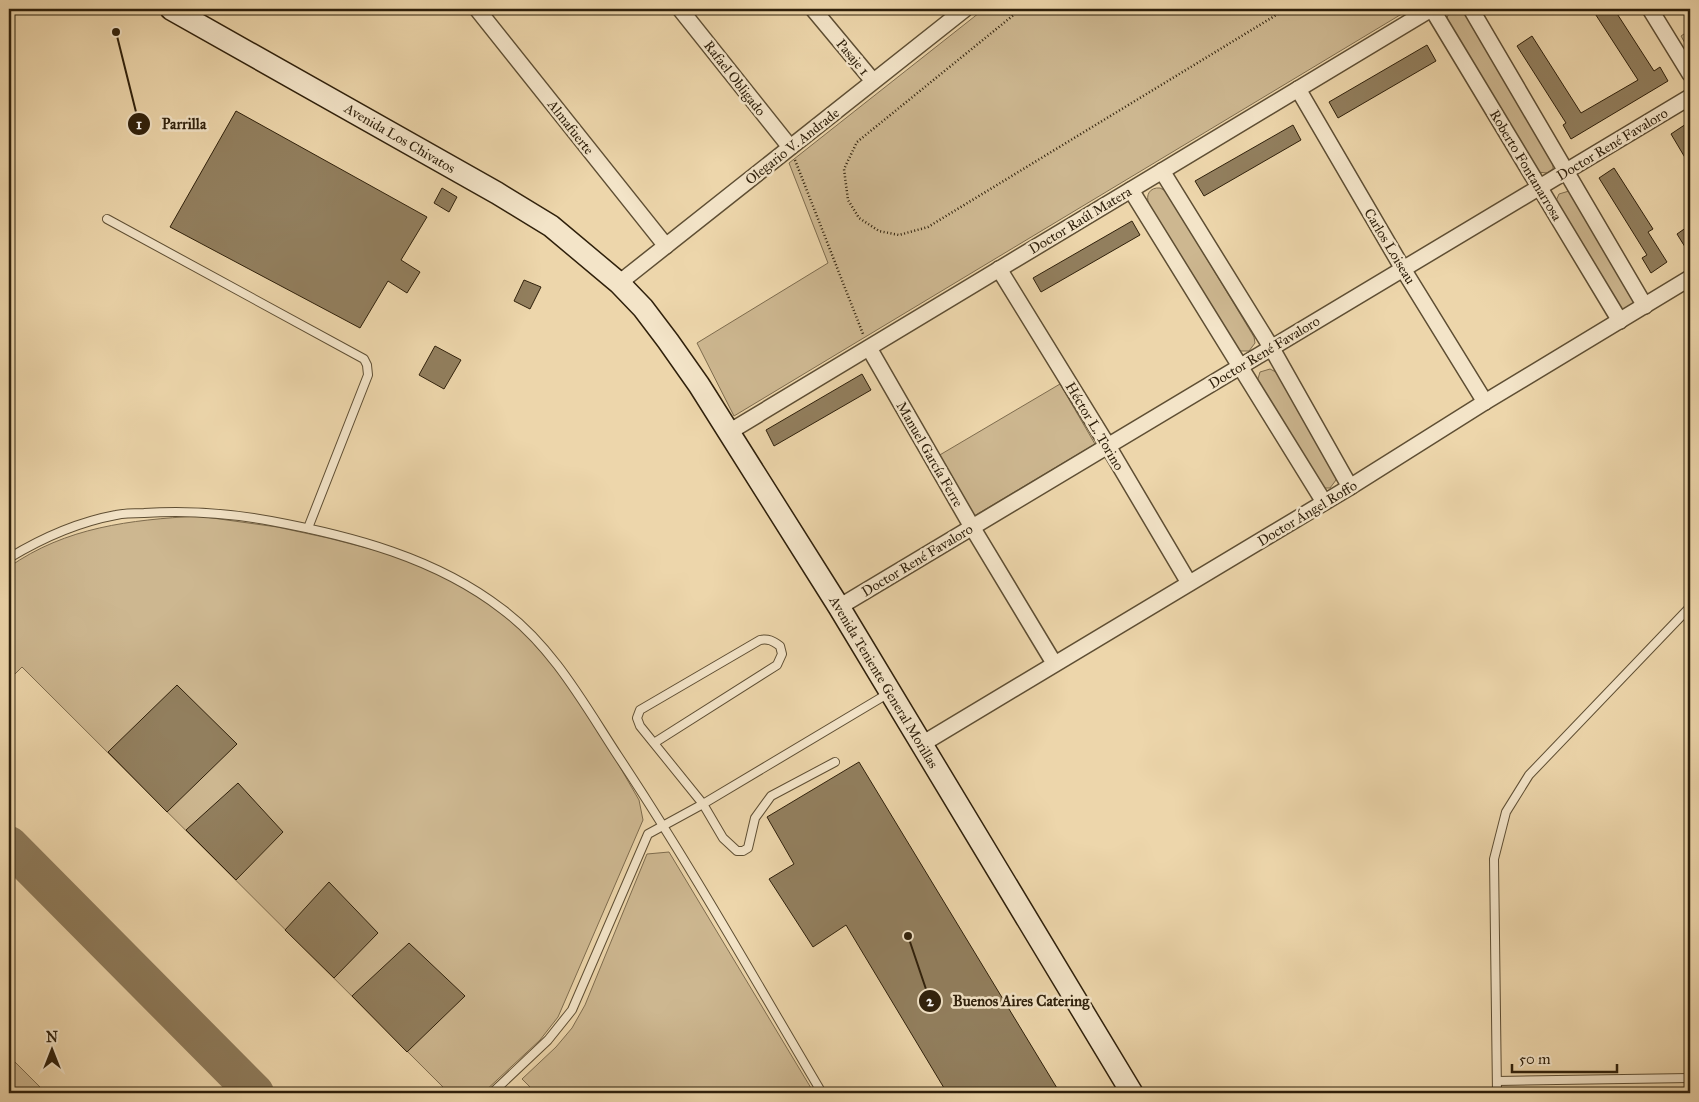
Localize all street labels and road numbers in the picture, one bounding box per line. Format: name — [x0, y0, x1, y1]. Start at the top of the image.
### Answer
street label: Pasaje 1 — [832, 36, 873, 79]
street label: Rafael Obligado — [700, 37, 769, 119]
street label: Almafuerte — [543, 96, 597, 158]
street label: Avenida Los Chivatos — [340, 99, 458, 177]
street label: Olegario V. Andrade — [742, 104, 843, 188]
street label: Doctor René Favaloro — [1554, 104, 1671, 184]
street label: Roberto Fontanarrosa — [1486, 107, 1565, 224]
street label: Doctor Raúl Matera — [1026, 183, 1135, 258]
street label: Carlos Loiseau — [1360, 205, 1419, 288]
street label: Doctor René Favaloro — [1206, 312, 1323, 392]
street label: Héctor L. Torino — [1062, 379, 1128, 473]
street label: Manuel García Ferre — [892, 399, 967, 510]
street label: Doctor Ángel Roffo — [1253, 475, 1360, 550]
street label: Doctor René Favaloro — [859, 520, 976, 600]
street label: Avenida Teniente General Morillas — [825, 592, 942, 771]

